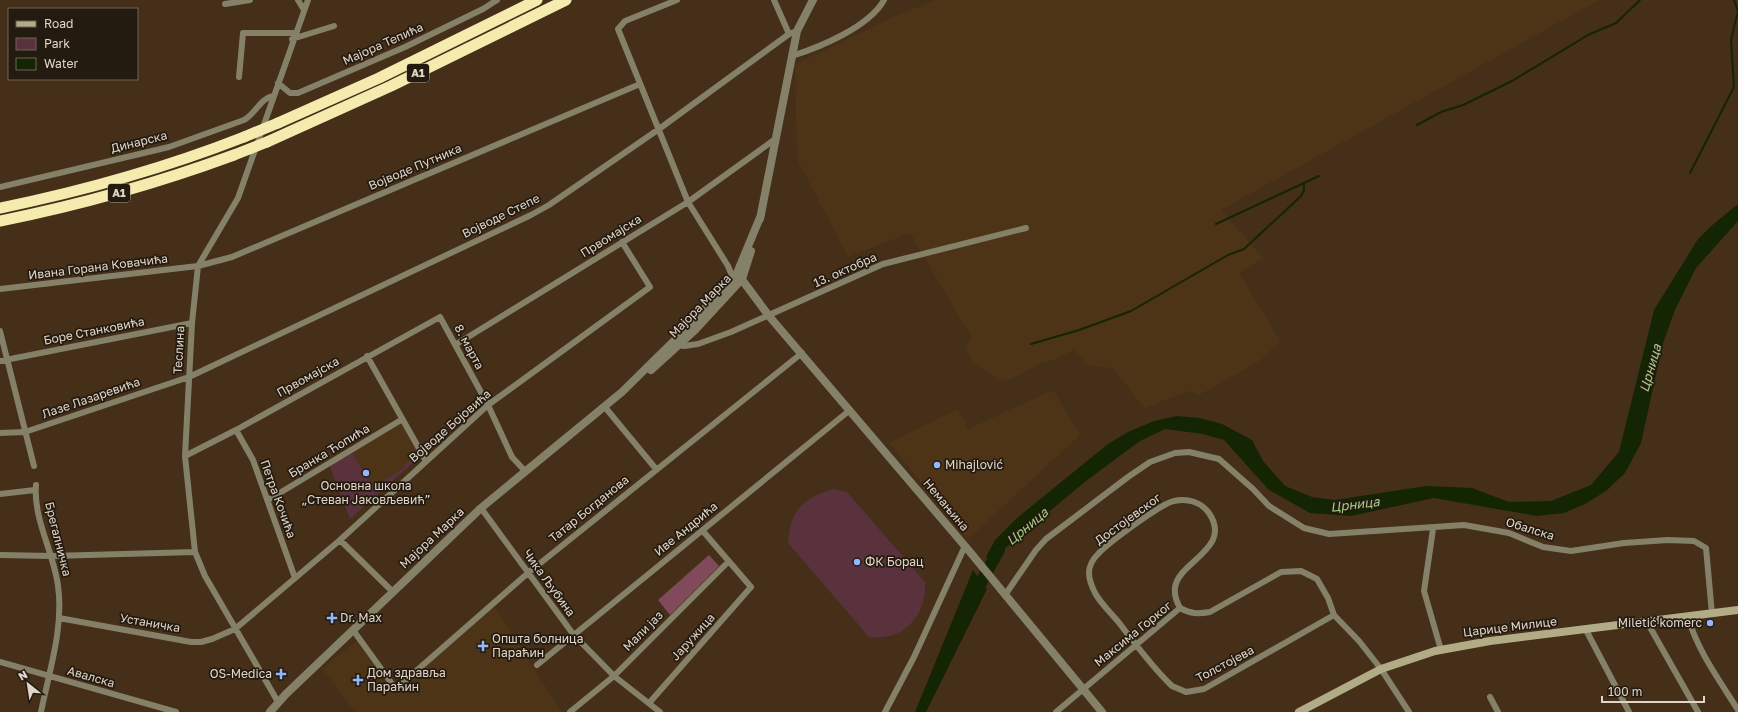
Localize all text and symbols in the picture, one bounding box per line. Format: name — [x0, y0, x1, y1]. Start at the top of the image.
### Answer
legend — [8, 8, 138, 80]
text: Road — [44, 16, 73, 31]
street label: Мајора Тепића — [340, 19, 425, 68]
text: Park — [44, 36, 70, 51]
text: Water — [44, 56, 78, 71]
road number: A1 — [407, 64, 429, 82]
street label: Динарска — [109, 127, 169, 156]
street label: Војводе Путника — [366, 140, 464, 193]
road number: A1 — [108, 184, 130, 202]
street label: Војводе Степе — [459, 190, 542, 241]
street label: Првомајска — [577, 211, 644, 260]
street label: 13. октобра — [811, 249, 879, 290]
street label: Ивана Горана Ковачића — [27, 250, 169, 283]
street label: Мајора Марка — [666, 271, 734, 341]
street label: Боре Станковића — [42, 313, 146, 348]
street label: 8. марта — [451, 322, 488, 372]
street label: Теслина — [170, 325, 187, 374]
water label: Црница — [1636, 341, 1665, 394]
street label: Првомајска — [274, 353, 342, 400]
street label: Лазе Лазаревића — [40, 374, 142, 421]
street label: Војводе Бојовића — [406, 386, 494, 465]
street label: Бранка Ћопића — [285, 420, 372, 481]
place label: Mihajlović — [945, 457, 1004, 472]
street label: Петра Кочића — [257, 458, 300, 540]
marker: Mihajlović — [932, 460, 942, 470]
marker: Основна школа „Стеван Јаковљевић” — [361, 468, 371, 478]
street label: Татар Богданова — [546, 472, 632, 545]
street label: Немањина — [920, 476, 973, 534]
place label: Основна школа „Стеван Јаковљевић” — [301, 478, 431, 507]
street label: Достојевског — [1092, 489, 1164, 548]
water label: Црница — [1330, 493, 1381, 515]
street label: Иве Андрића — [651, 498, 720, 559]
street label: Брегалничка — [42, 500, 75, 578]
street label: Мајора Марка — [396, 504, 467, 571]
water label: Црница — [1003, 504, 1052, 548]
street label: Обалска — [1504, 514, 1556, 543]
street label: Чика Љубина — [520, 546, 579, 619]
place label: ФК Борац — [865, 554, 924, 569]
marker: ФК Борац — [852, 557, 862, 567]
street label: Максима Горког — [1091, 597, 1175, 669]
street label: Мали јаз — [619, 607, 666, 654]
street label: Устаничка — [119, 610, 181, 635]
place label: Dr. Max — [340, 610, 382, 625]
street label: Јаружица — [667, 610, 718, 663]
marker: Dr. Max — [327, 613, 337, 623]
street label: Царице Милице — [1462, 613, 1558, 640]
place label: Miletić komerc — [1618, 615, 1702, 630]
marker: Miletić komerc — [1705, 618, 1715, 628]
place label: Општа болница Параћин — [492, 631, 583, 660]
marker: Општа болница Параћин — [477, 640, 489, 652]
street label: Толстојева — [1193, 642, 1256, 685]
street label: Авалска — [66, 663, 117, 690]
north arrow — [8, 664, 48, 704]
place label: Дом здравља Параћин — [367, 665, 446, 694]
place label: OS-Medica — [210, 666, 272, 681]
text: N — [16, 667, 30, 683]
marker: OS-Medica — [275, 668, 287, 680]
marker: Дом здравља Параћин — [352, 674, 364, 686]
scale bar — [1602, 678, 1704, 704]
text: 100 m — [1608, 684, 1642, 699]

